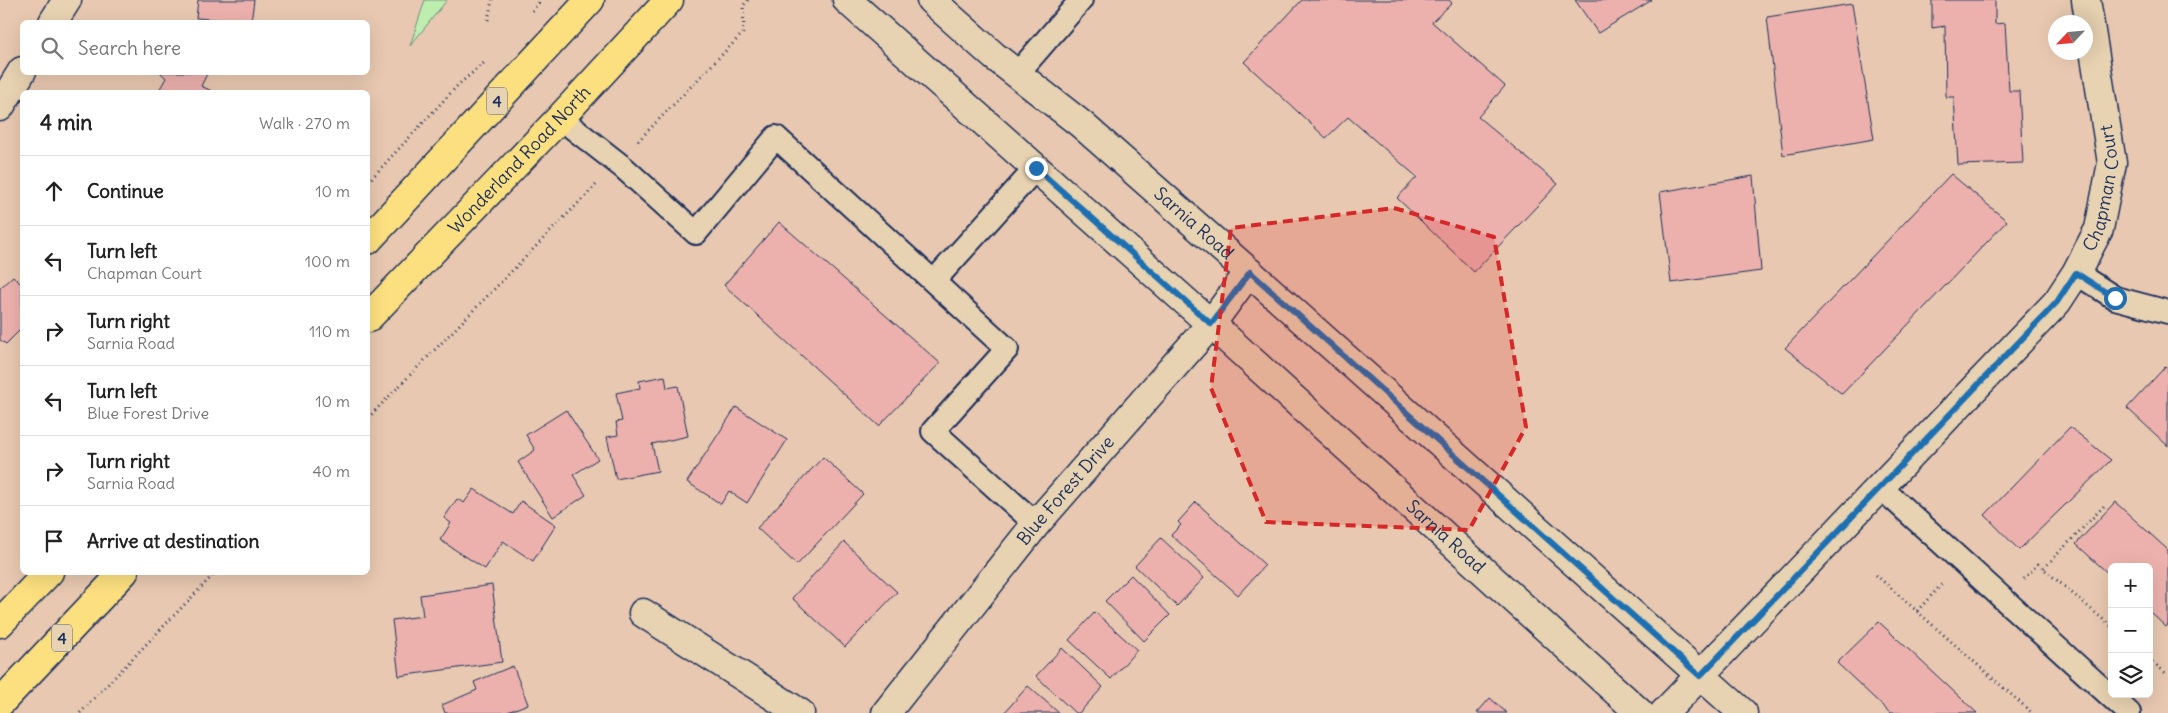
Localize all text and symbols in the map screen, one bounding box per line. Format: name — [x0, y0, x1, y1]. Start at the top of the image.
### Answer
north arrow — [2048, 15, 2093, 60]
search box — [20, 20, 370, 75]
icon: search — [38, 34, 66, 62]
text: Search here — [78, 36, 181, 60]
street label: Wonderland Road North — [443, 81, 595, 238]
road number: 4 — [487, 88, 507, 114]
text: 4 min — [40, 109, 92, 136]
text: Walk · 270 m — [259, 113, 350, 133]
street label: Chapman Court — [2077, 123, 2124, 255]
route end — [1025, 157, 1048, 180]
icon: ahead — [40, 177, 68, 205]
text: Continue — [87, 179, 164, 203]
text: 10 m — [315, 181, 350, 201]
street label: Sarnia Road — [1149, 182, 1239, 265]
text: Turn left — [87, 239, 157, 263]
icon: left — [40, 247, 68, 275]
text: 100 m — [305, 251, 350, 271]
text: Chapman Court — [87, 263, 202, 283]
route start — [2104, 287, 2127, 310]
text: Turn right — [87, 309, 170, 333]
icon: right — [40, 317, 68, 345]
text: 110 m — [309, 321, 350, 341]
text: Sarnia Road — [87, 333, 175, 353]
text: Turn left — [87, 379, 157, 403]
icon: left — [40, 387, 68, 415]
text: 10 m — [315, 391, 350, 411]
text: Blue Forest Drive — [87, 403, 209, 423]
street label: Blue Forest Drive — [1012, 431, 1119, 550]
text: Turn right — [87, 449, 170, 473]
icon: right — [40, 457, 68, 485]
text: 40 m — [312, 461, 350, 481]
text: Sarnia Road — [87, 473, 175, 493]
street label: Sarnia Road — [1402, 495, 1491, 578]
icon: arrive — [40, 527, 68, 555]
text: Arrive at destination — [87, 529, 260, 553]
map controls — [2108, 563, 2153, 698]
button: + — [2108, 563, 2153, 608]
button: − — [2108, 608, 2153, 653]
road number: 4 — [52, 624, 72, 651]
button: layers — [2108, 653, 2153, 698]

